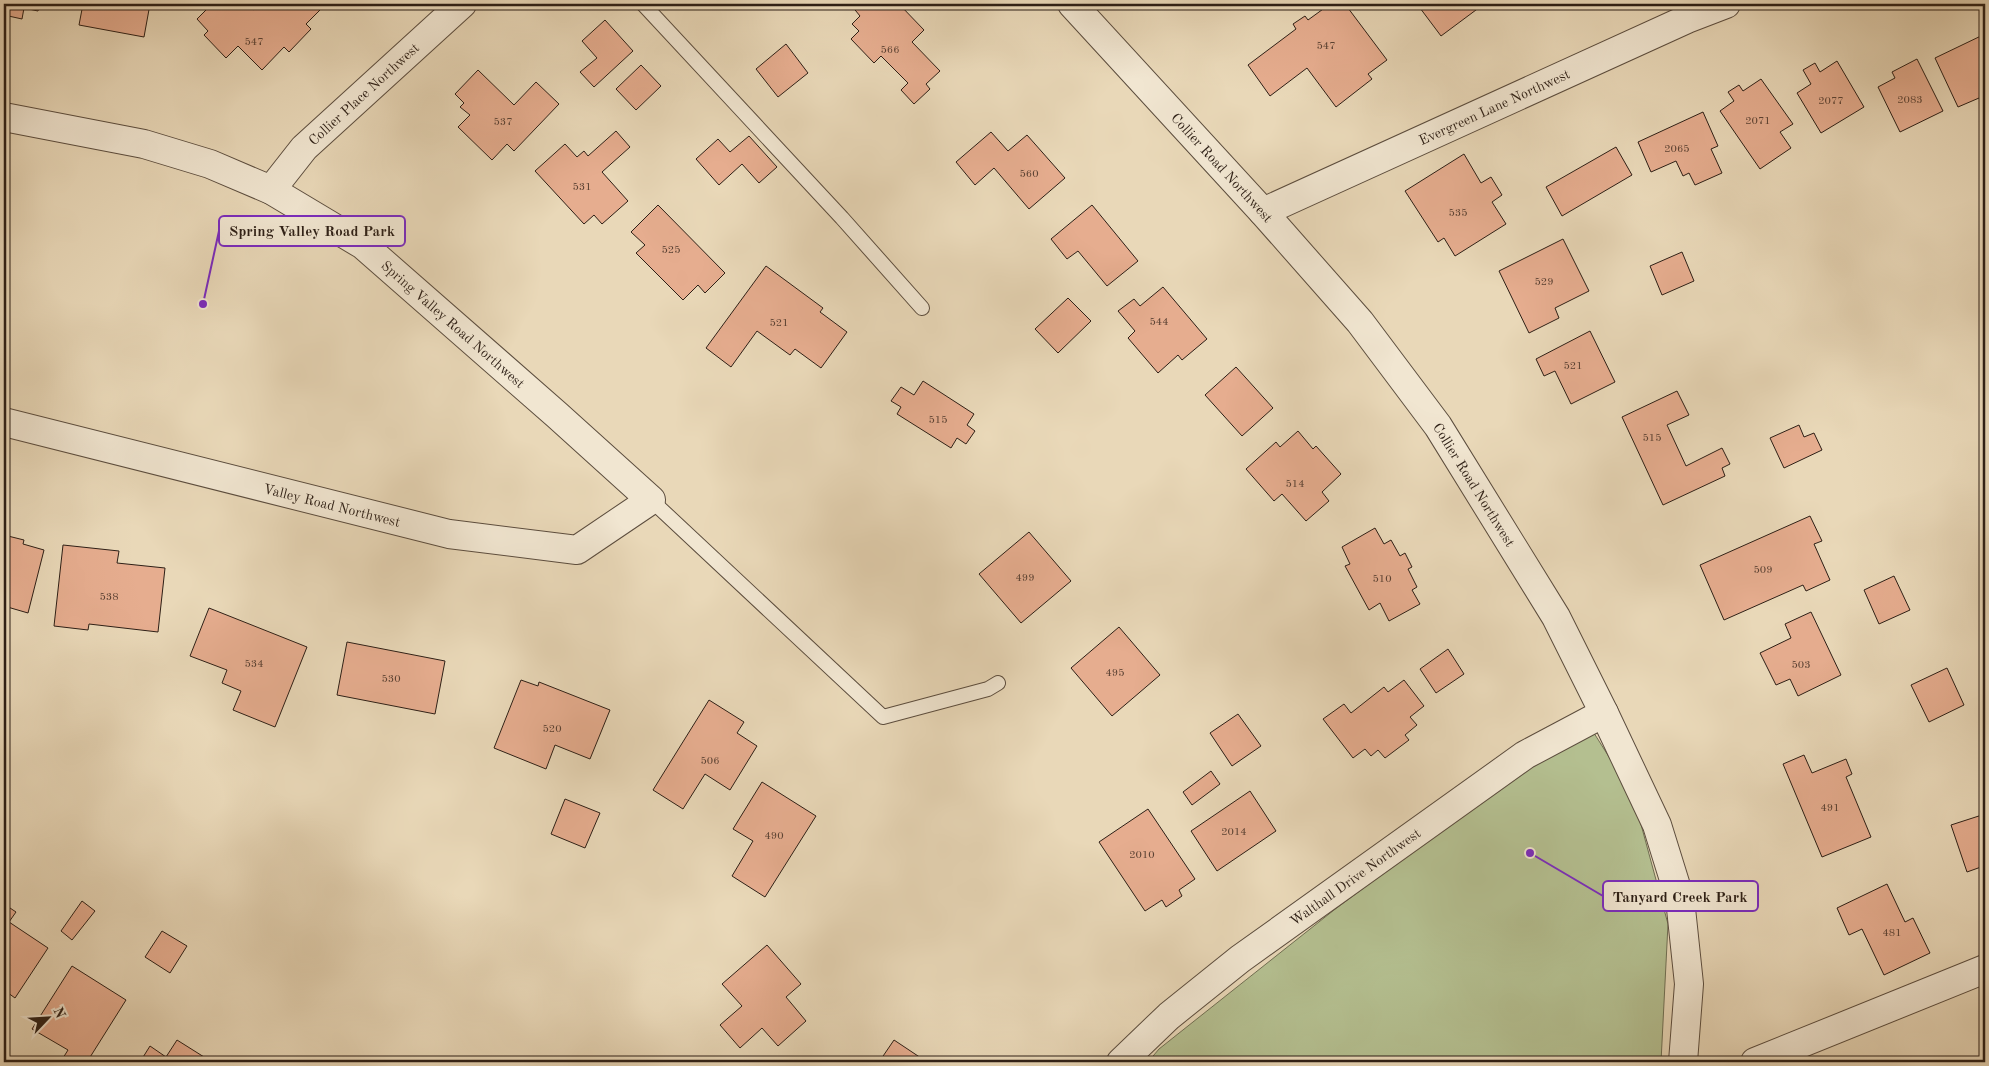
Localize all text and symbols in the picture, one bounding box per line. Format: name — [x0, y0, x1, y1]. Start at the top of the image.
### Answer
house number: 547 — [244, 37, 264, 48]
street label: Collier Place Northwest — [306, 41, 422, 148]
house number: 547 — [1316, 41, 1336, 52]
house number: 566 — [880, 45, 900, 56]
street label: Evergreen Lane Northwest — [1417, 67, 1572, 148]
house number: 2083 — [1897, 95, 1923, 106]
house number: 2077 — [1818, 96, 1844, 107]
street label: Collier Road Northwest — [1168, 111, 1275, 226]
house number: 2071 — [1745, 116, 1771, 127]
house number: 537 — [493, 117, 513, 128]
house number: 2065 — [1664, 144, 1690, 155]
house number: 560 — [1019, 169, 1039, 180]
house number: 531 — [572, 182, 592, 193]
house number: 535 — [1448, 208, 1468, 219]
callout: Spring Valley Road Park — [219, 216, 405, 246]
text: Spring Valley Road Park — [229, 225, 396, 240]
house number: 525 — [661, 245, 681, 256]
street label: Spring Valley Road Northwest — [378, 258, 527, 391]
house number: 529 — [1534, 277, 1554, 288]
house number: 544 — [1149, 317, 1169, 328]
house number: 521 — [769, 318, 789, 329]
house number: 521 — [1563, 361, 1583, 372]
house number: 515 — [928, 415, 948, 426]
street label: Collier Road Northwest — [1430, 421, 1517, 550]
house number: 515 — [1642, 433, 1662, 444]
house number: 514 — [1285, 479, 1305, 490]
street label: Valley Road Northwest — [262, 482, 402, 530]
house number: 509 — [1753, 565, 1773, 576]
house number: 499 — [1015, 573, 1035, 584]
house number: 510 — [1372, 574, 1392, 585]
house number: 538 — [99, 592, 119, 603]
house number: 534 — [244, 659, 264, 670]
house number: 503 — [1791, 660, 1811, 671]
house number: 495 — [1105, 668, 1125, 679]
house number: 530 — [381, 674, 401, 685]
house number: 520 — [542, 724, 562, 735]
house number: 506 — [700, 756, 720, 767]
house number: 491 — [1820, 803, 1840, 814]
street label: Walthall Drive Northwest — [1288, 826, 1423, 929]
house number: 2014 — [1221, 827, 1247, 838]
house number: 490 — [764, 831, 784, 842]
house number: 2010 — [1129, 850, 1155, 861]
callout: Tanyard Creek Park — [1603, 881, 1758, 911]
text: Tanyard Creek Park — [1612, 891, 1748, 906]
house number: 481 — [1882, 928, 1902, 939]
north arrow — [22, 994, 72, 1044]
text: N — [50, 1005, 68, 1021]

